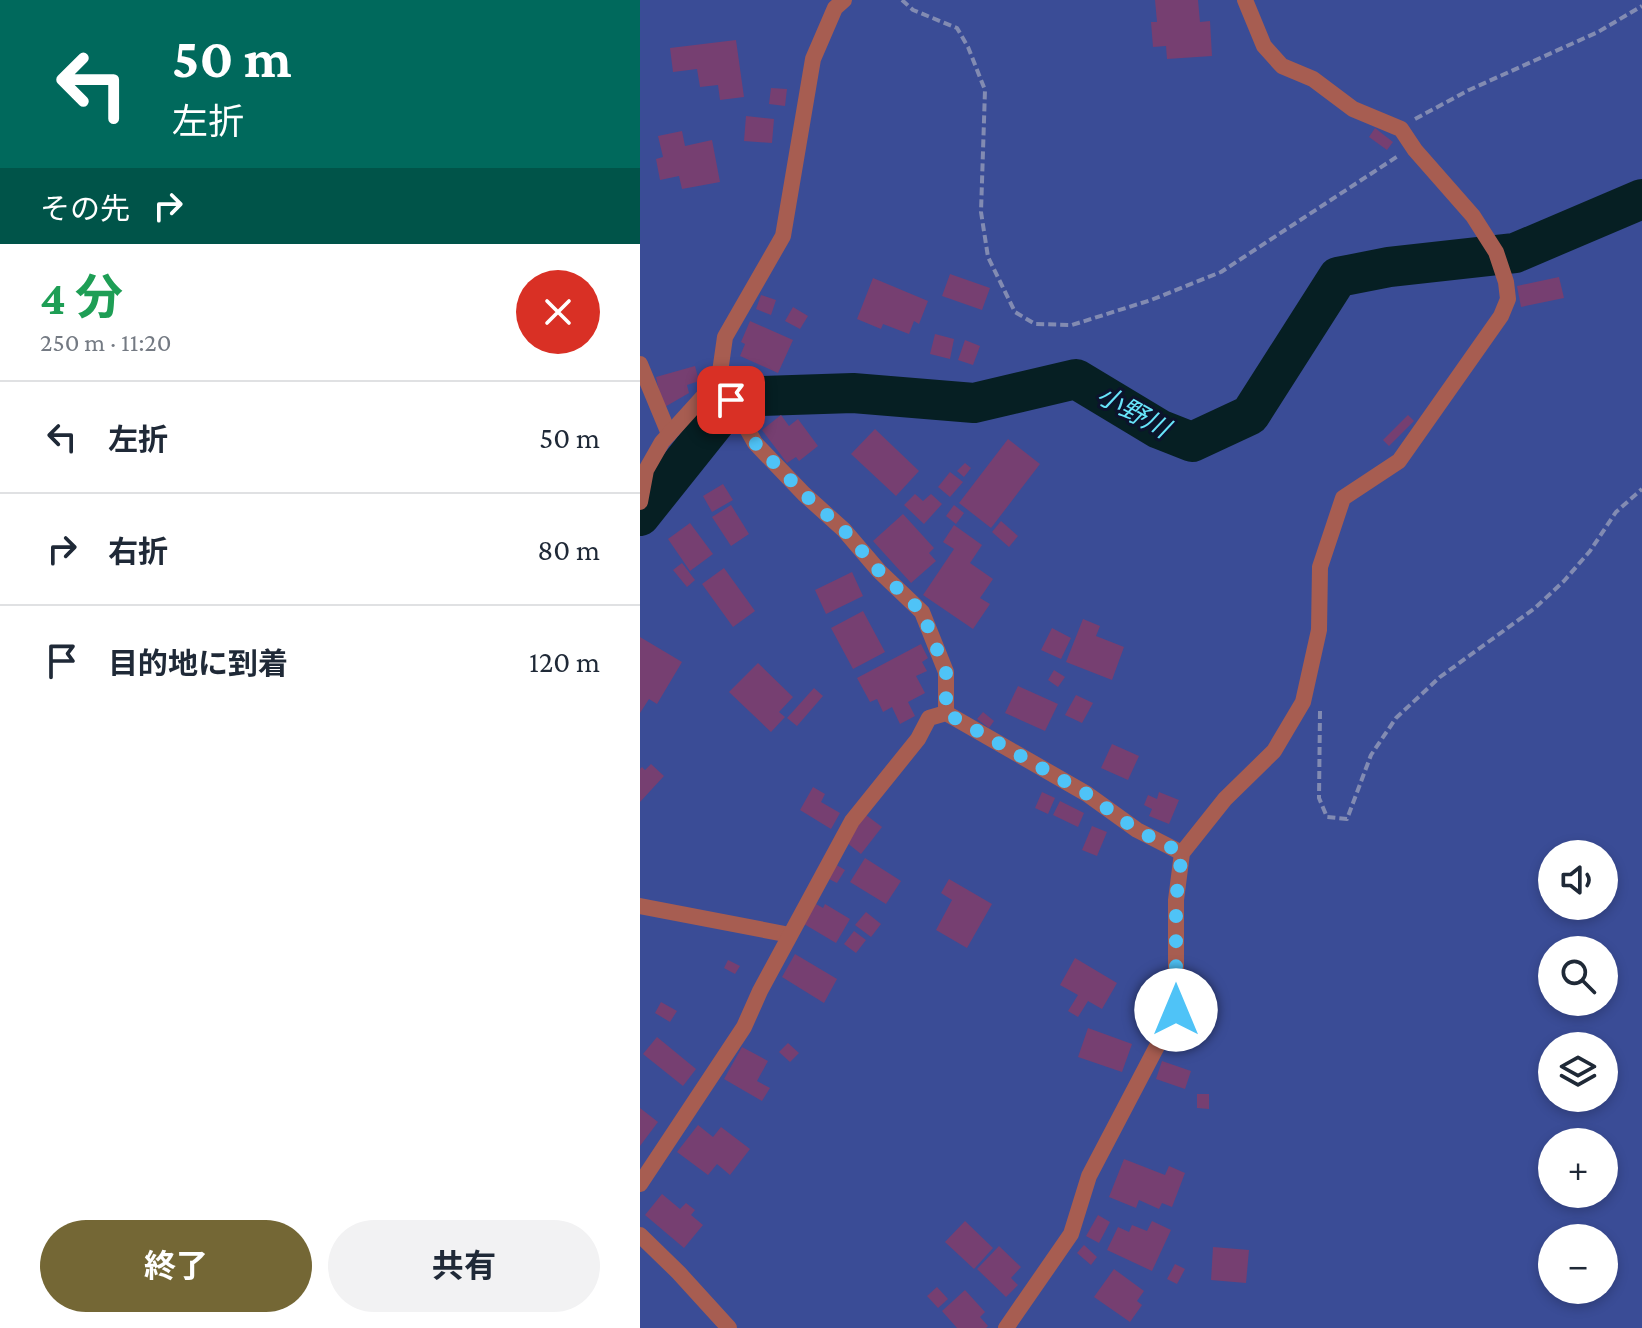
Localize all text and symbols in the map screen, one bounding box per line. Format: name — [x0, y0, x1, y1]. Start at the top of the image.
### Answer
text: 50 m — [172, 27, 292, 89]
icon: left — [40, 32, 144, 136]
text: 左折 — [172, 102, 244, 142]
icon: right — [146, 184, 190, 228]
text: その先 — [40, 192, 130, 225]
button: close — [516, 270, 600, 354]
text: 4 分 — [40, 271, 123, 324]
text: 250 m · 11:20 — [40, 328, 171, 357]
pin — [697, 366, 765, 434]
icon: arrive — [709, 378, 753, 422]
water label: 小野川 — [1092, 380, 1177, 445]
icon: left — [40, 415, 84, 459]
text: 50 m — [539, 421, 600, 454]
text: 左折 — [108, 423, 168, 456]
icon: right — [40, 527, 84, 571]
text: 80 m — [537, 533, 600, 566]
text: 右折 — [108, 535, 168, 568]
icon: arrive — [40, 639, 84, 683]
text: 120 m — [529, 645, 600, 678]
text: 目的地に到着 — [108, 647, 288, 680]
map controls — [1538, 840, 1618, 1304]
button: sound — [1538, 840, 1618, 920]
button: search — [1538, 936, 1618, 1016]
position arrow — [1134, 968, 1218, 1052]
button: layers — [1538, 1032, 1618, 1112]
button: + — [1538, 1128, 1618, 1208]
button: 終了 — [40, 1220, 312, 1312]
button: 共有 — [328, 1220, 600, 1312]
button: − — [1538, 1224, 1618, 1304]

